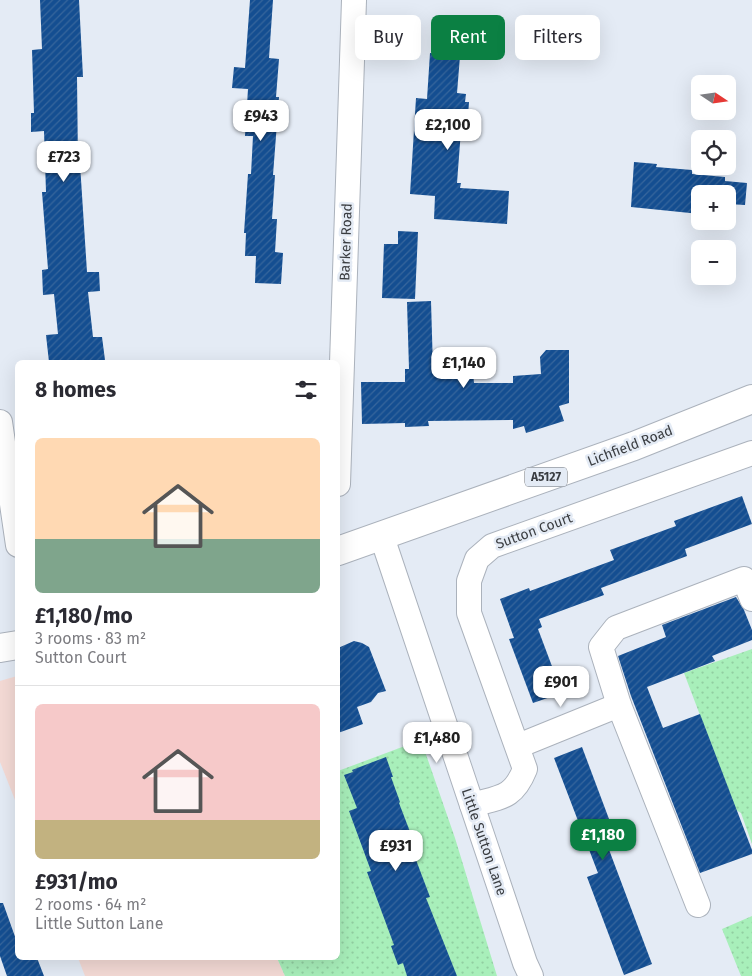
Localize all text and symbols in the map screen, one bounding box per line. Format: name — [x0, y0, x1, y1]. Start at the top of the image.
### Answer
chip: Buy — [355, 15, 421, 60]
chip: Rent — [431, 15, 505, 60]
chip: Filters — [515, 15, 600, 60]
north arrow — [691, 75, 736, 120]
map controls — [691, 75, 736, 285]
pin: £943 — [231, 100, 291, 142]
text: £943 — [244, 106, 278, 125]
pin: £2,100 — [407, 108, 489, 151]
text: £2,100 — [425, 115, 471, 134]
button: locate — [691, 130, 736, 175]
pin: £723 — [34, 140, 94, 183]
text: £723 — [48, 147, 80, 166]
button: + — [691, 185, 736, 230]
street label: Barker Road — [336, 203, 356, 281]
button: − — [691, 240, 736, 285]
pin: £1,140 — [423, 346, 505, 389]
text: £1,140 — [442, 353, 486, 372]
icon: filters — [292, 376, 320, 404]
text: 8 homes — [35, 377, 116, 403]
street label: Lichfield Road — [585, 422, 675, 470]
road number: A5127 — [525, 468, 567, 487]
icon: home — [133, 471, 223, 561]
street label: Sutton Court — [493, 509, 575, 553]
text: £1,180/mo — [35, 603, 133, 629]
text: 3 rooms · 83 m² — [35, 629, 146, 648]
text: Sutton Court — [35, 648, 127, 667]
pin: £901 — [531, 666, 591, 708]
text: £901 — [544, 672, 578, 691]
pin: £1,480 — [396, 722, 478, 764]
text: £1,480 — [414, 728, 460, 747]
icon: home — [133, 736, 223, 826]
street label: Little Sutton Lane — [458, 786, 510, 898]
pin: £1,180 — [562, 818, 644, 861]
text: £1,180 — [581, 825, 625, 844]
pin: £931 — [366, 830, 426, 872]
text: £931 — [380, 836, 412, 855]
text: £931/mo — [35, 869, 118, 895]
text: 2 rooms · 64 m² — [35, 895, 146, 914]
text: Little Sutton Lane — [35, 914, 163, 933]

